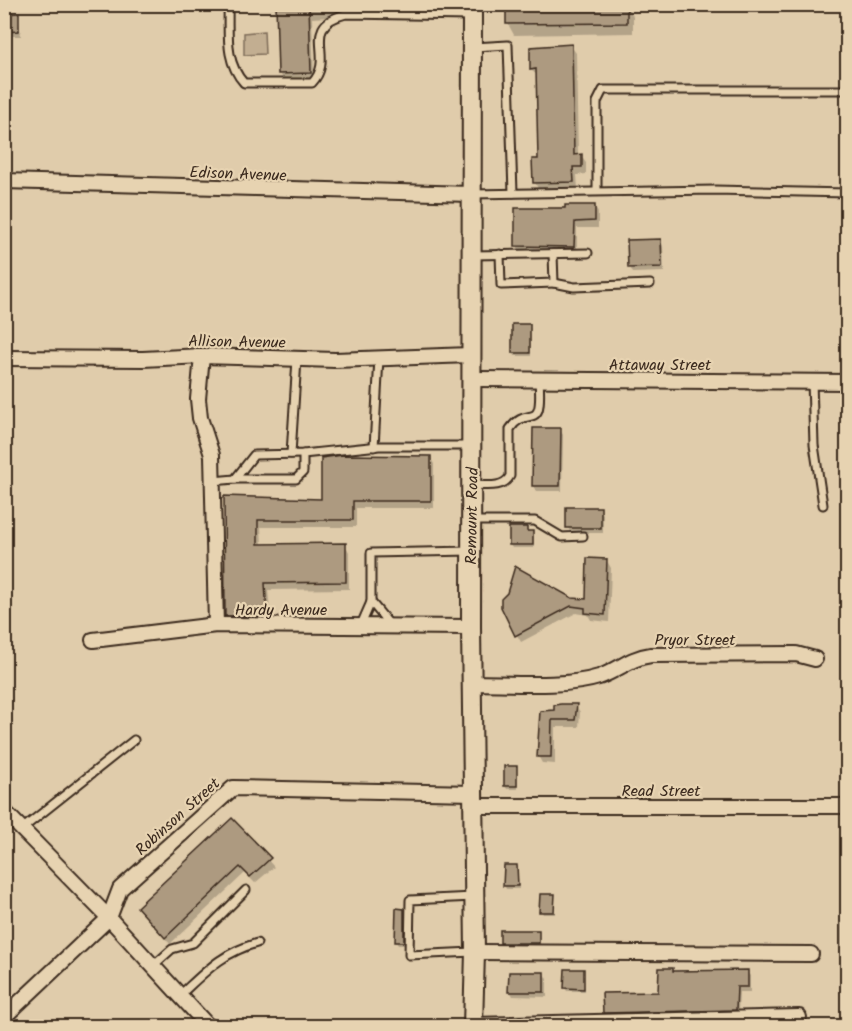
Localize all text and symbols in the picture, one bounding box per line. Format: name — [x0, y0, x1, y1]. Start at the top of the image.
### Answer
street label: Edison Avenue — [189, 160, 287, 189]
street label: Allison Avenue — [188, 329, 286, 356]
street label: Attaway Street — [609, 353, 712, 378]
street label: Remount Road — [459, 466, 486, 565]
street label: Hardy Avenue — [235, 598, 327, 623]
street label: Pryor Street — [654, 628, 736, 653]
street label: Robinson Street — [130, 772, 227, 862]
street label: Read Street — [621, 779, 701, 804]

